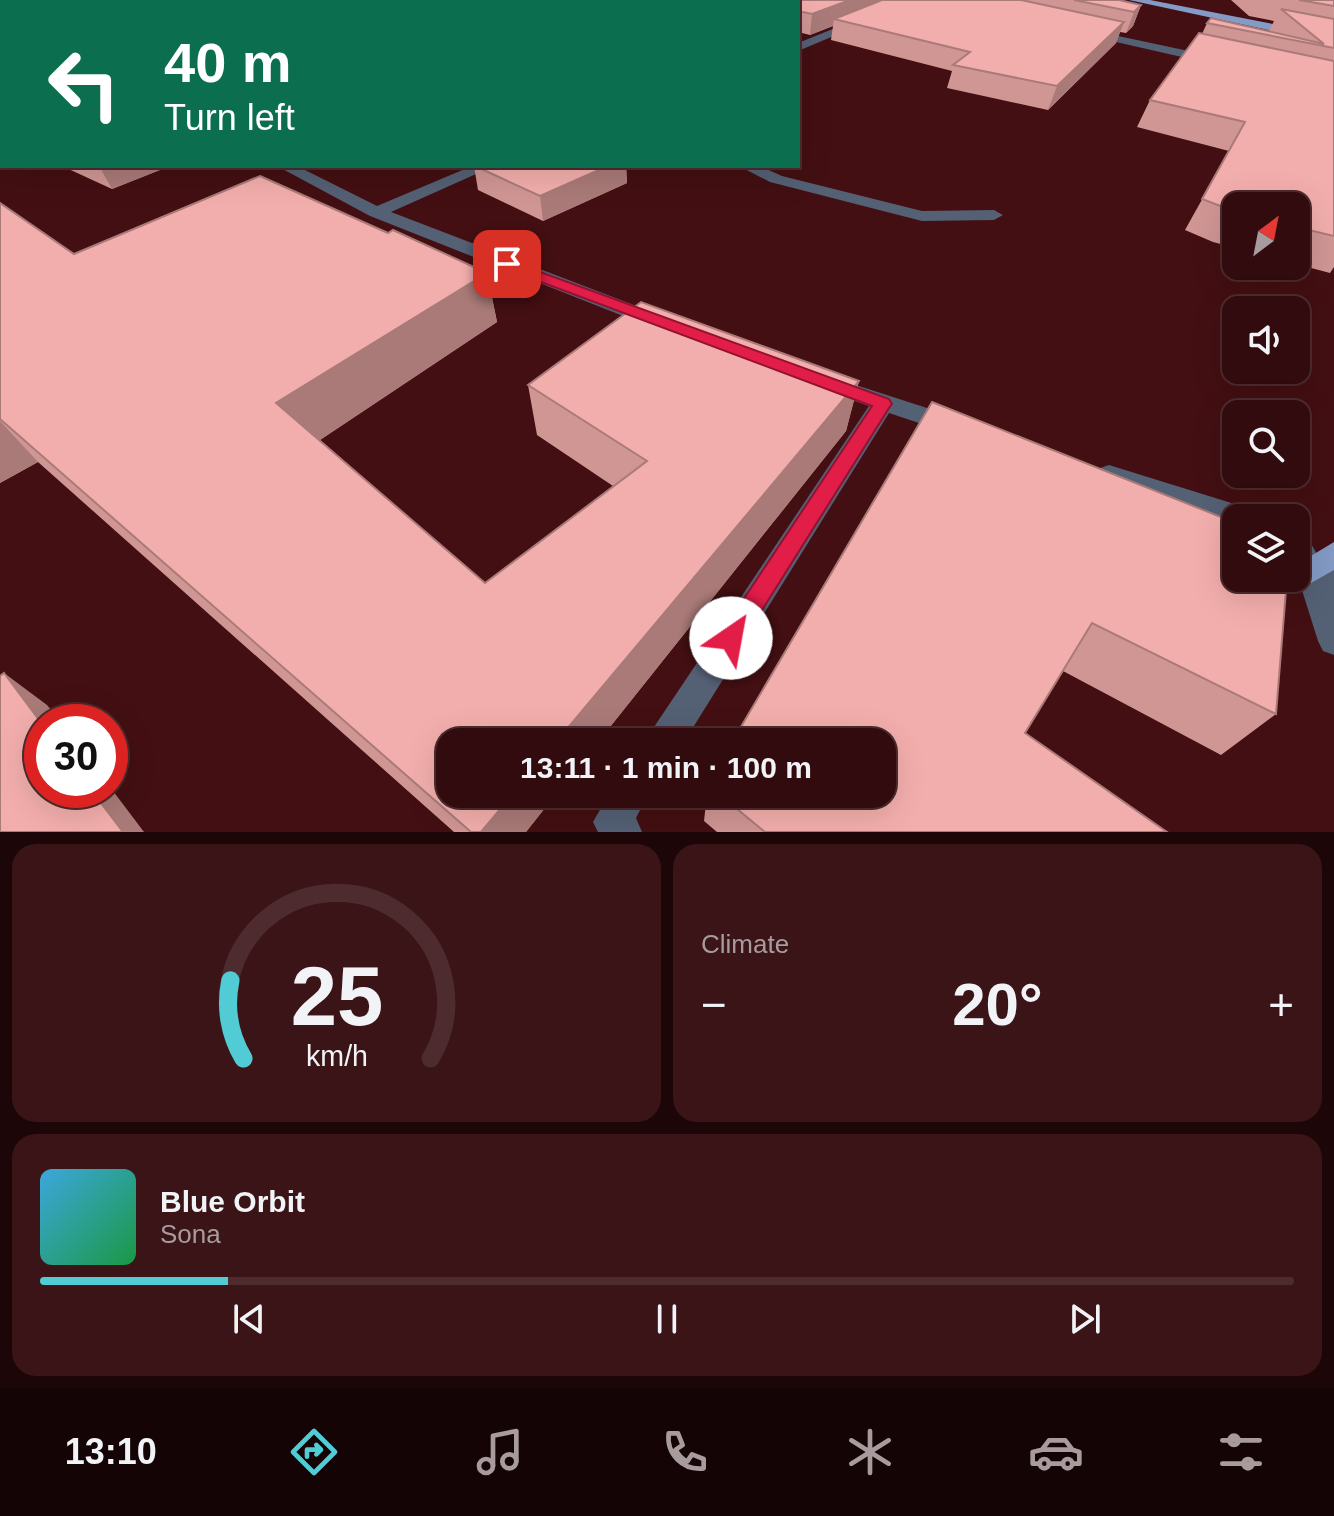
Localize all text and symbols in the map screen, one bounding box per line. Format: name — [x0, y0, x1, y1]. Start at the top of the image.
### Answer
text: 40 m — [164, 31, 292, 94]
icon: left — [32, 32, 136, 136]
text: Turn left — [164, 97, 295, 138]
north arrow — [1222, 192, 1310, 280]
map controls — [1222, 192, 1310, 592]
pin — [473, 230, 541, 298]
icon: arrive — [485, 242, 529, 286]
button: sound — [1222, 296, 1310, 384]
button: search — [1222, 400, 1310, 488]
button: layers — [1222, 504, 1310, 592]
position arrow — [689, 596, 773, 680]
speed limit sign: 30 — [24, 704, 128, 808]
text: 13:11 · 1 min · 100 m — [520, 751, 812, 784]
text: Climate — [701, 929, 789, 959]
text: 25 — [290, 950, 383, 1043]
text: 20° — [952, 971, 1043, 1038]
text: − — [701, 980, 727, 1029]
text: + — [1268, 980, 1294, 1029]
text: km/h — [306, 1040, 367, 1072]
text: Blue Orbit — [160, 1185, 305, 1218]
text: Sona — [160, 1219, 221, 1249]
icon: previous — [227, 1297, 271, 1341]
icon: pause — [645, 1297, 689, 1341]
icon: next — [1063, 1297, 1107, 1341]
icon: directions — [286, 1424, 342, 1480]
icon: music — [472, 1424, 528, 1480]
icon: phone — [657, 1424, 713, 1480]
icon: climate — [842, 1424, 898, 1480]
icon: car — [1028, 1424, 1084, 1480]
icon: filters — [1213, 1424, 1269, 1480]
text: 13:10 — [65, 1431, 157, 1472]

